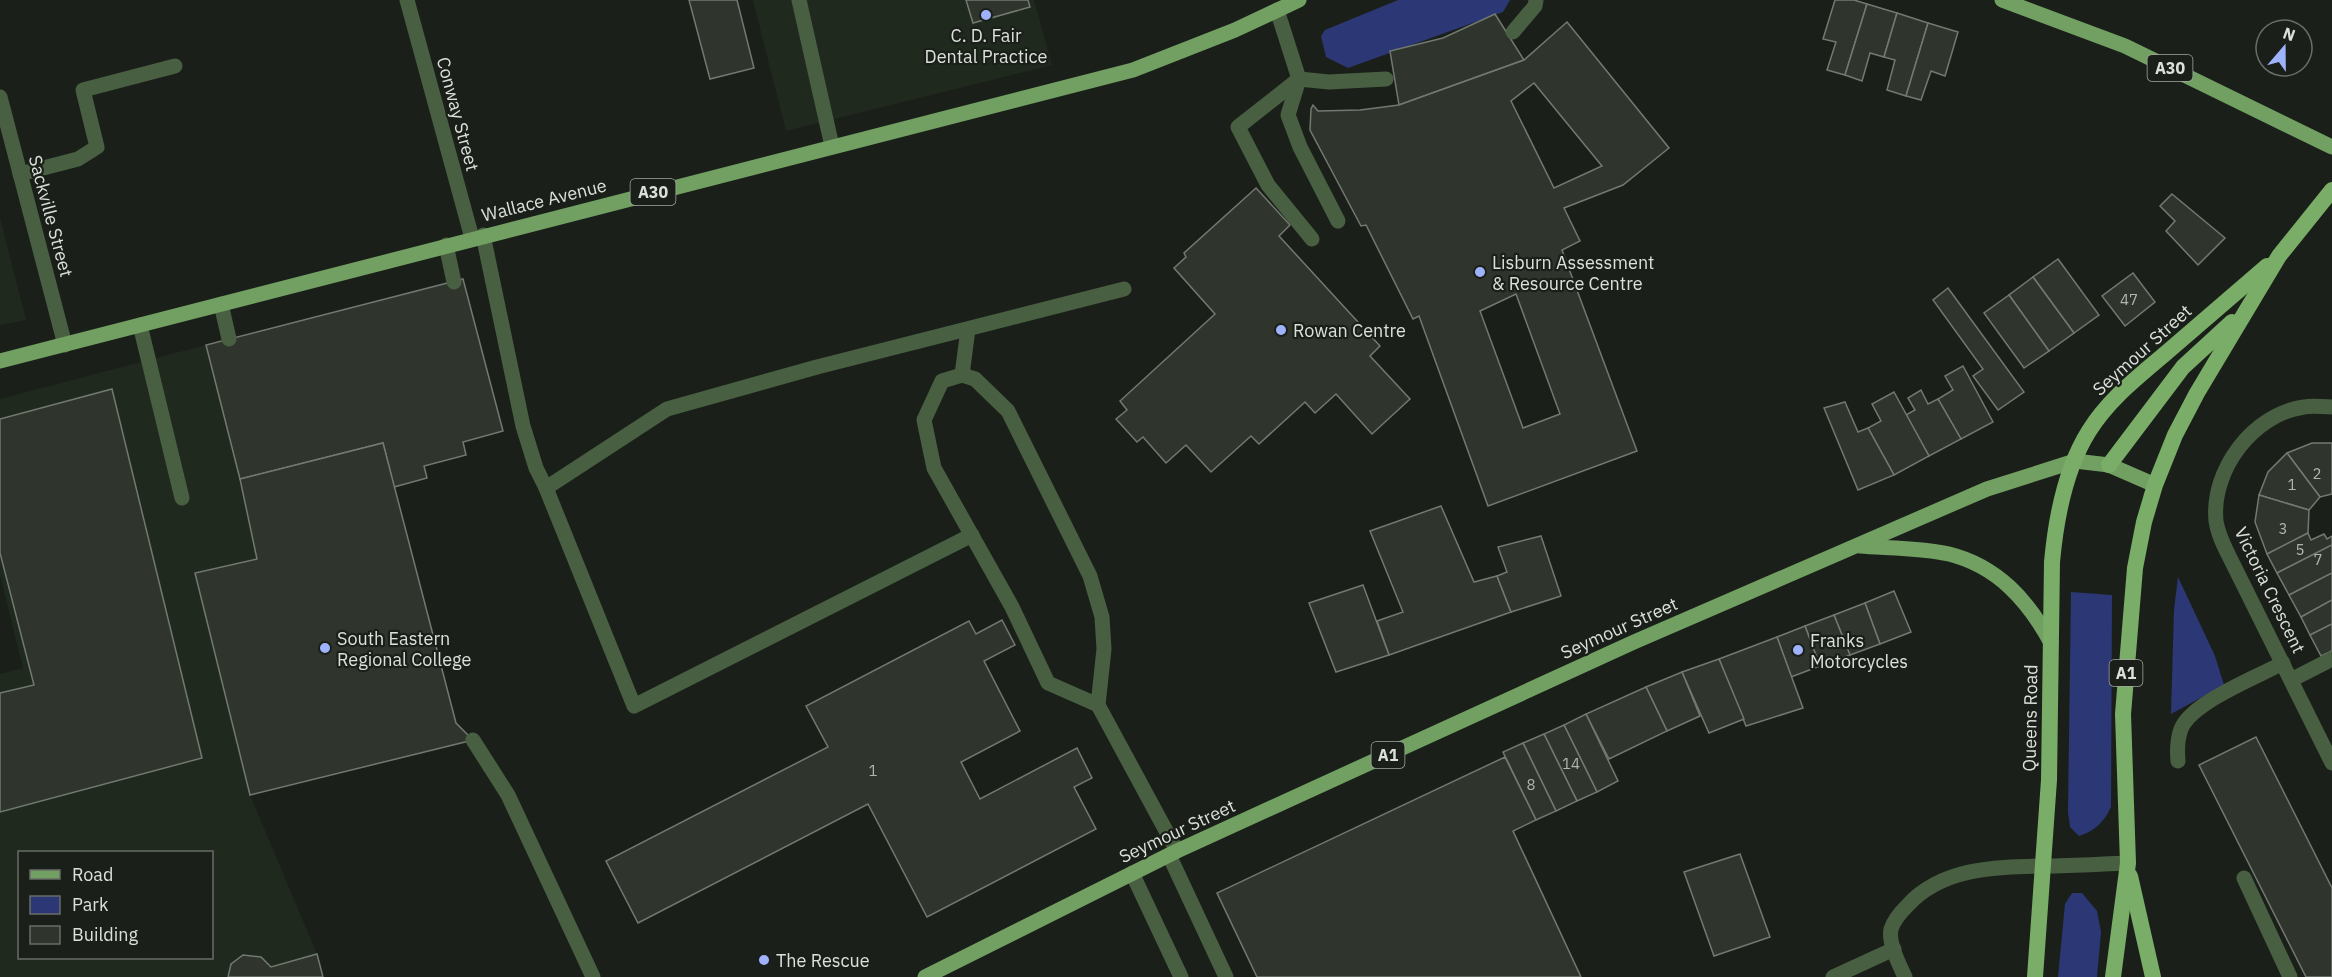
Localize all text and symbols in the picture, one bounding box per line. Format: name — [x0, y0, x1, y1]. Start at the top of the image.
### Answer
marker: C. D. Fair Dental Practice — [979, 8, 993, 22]
north arrow — [2254, 18, 2314, 78]
text: N — [2280, 23, 2298, 45]
place label: C. D. Fair Dental Practice — [925, 24, 1048, 68]
street label: Conway Street — [432, 54, 484, 174]
road number: A30 — [2148, 55, 2192, 81]
street label: Sackville Street — [24, 153, 78, 279]
street label: Wallace Avenue — [479, 173, 609, 227]
road number: A30 — [630, 179, 676, 205]
place label: Lisburn Assessment & Resource Centre — [1492, 251, 1654, 295]
marker: Lisburn Assessment & Resource Centre — [1473, 265, 1487, 279]
house number: 47 — [2120, 290, 2138, 309]
street label: Seymour Street — [2088, 299, 2196, 401]
place label: Rowan Centre — [1293, 319, 1406, 342]
marker: Rowan Centre — [1274, 323, 1288, 337]
house number: 2 — [2312, 464, 2322, 483]
house number: 1 — [2287, 475, 2297, 494]
house number: 3 — [2278, 519, 2288, 538]
street label: Victoria Crescent — [2230, 523, 2310, 657]
house number: 5 — [2295, 540, 2305, 559]
house number: 7 — [2313, 550, 2323, 569]
street label: Seymour Street — [1557, 592, 1681, 664]
place label: South Eastern Regional College — [337, 627, 471, 671]
place label: Franks Motorcycles — [1810, 629, 1908, 673]
marker: South Eastern Regional College — [318, 641, 332, 655]
marker: Franks Motorcycles — [1791, 643, 1805, 657]
road number: A1 — [2110, 660, 2142, 686]
street label: Queens Road — [2018, 664, 2042, 772]
road number: A1 — [1372, 742, 1404, 768]
house number: 14 — [1562, 754, 1580, 773]
house number: 1 — [868, 761, 878, 780]
house number: 8 — [1526, 775, 1536, 794]
street label: Seymour Street — [1115, 794, 1239, 868]
legend — [18, 851, 213, 959]
text: Road — [72, 863, 113, 886]
text: Park — [72, 893, 109, 916]
text: Building — [72, 923, 139, 946]
place label: The Rescue — [776, 949, 870, 972]
marker: The Rescue — [757, 953, 771, 967]

